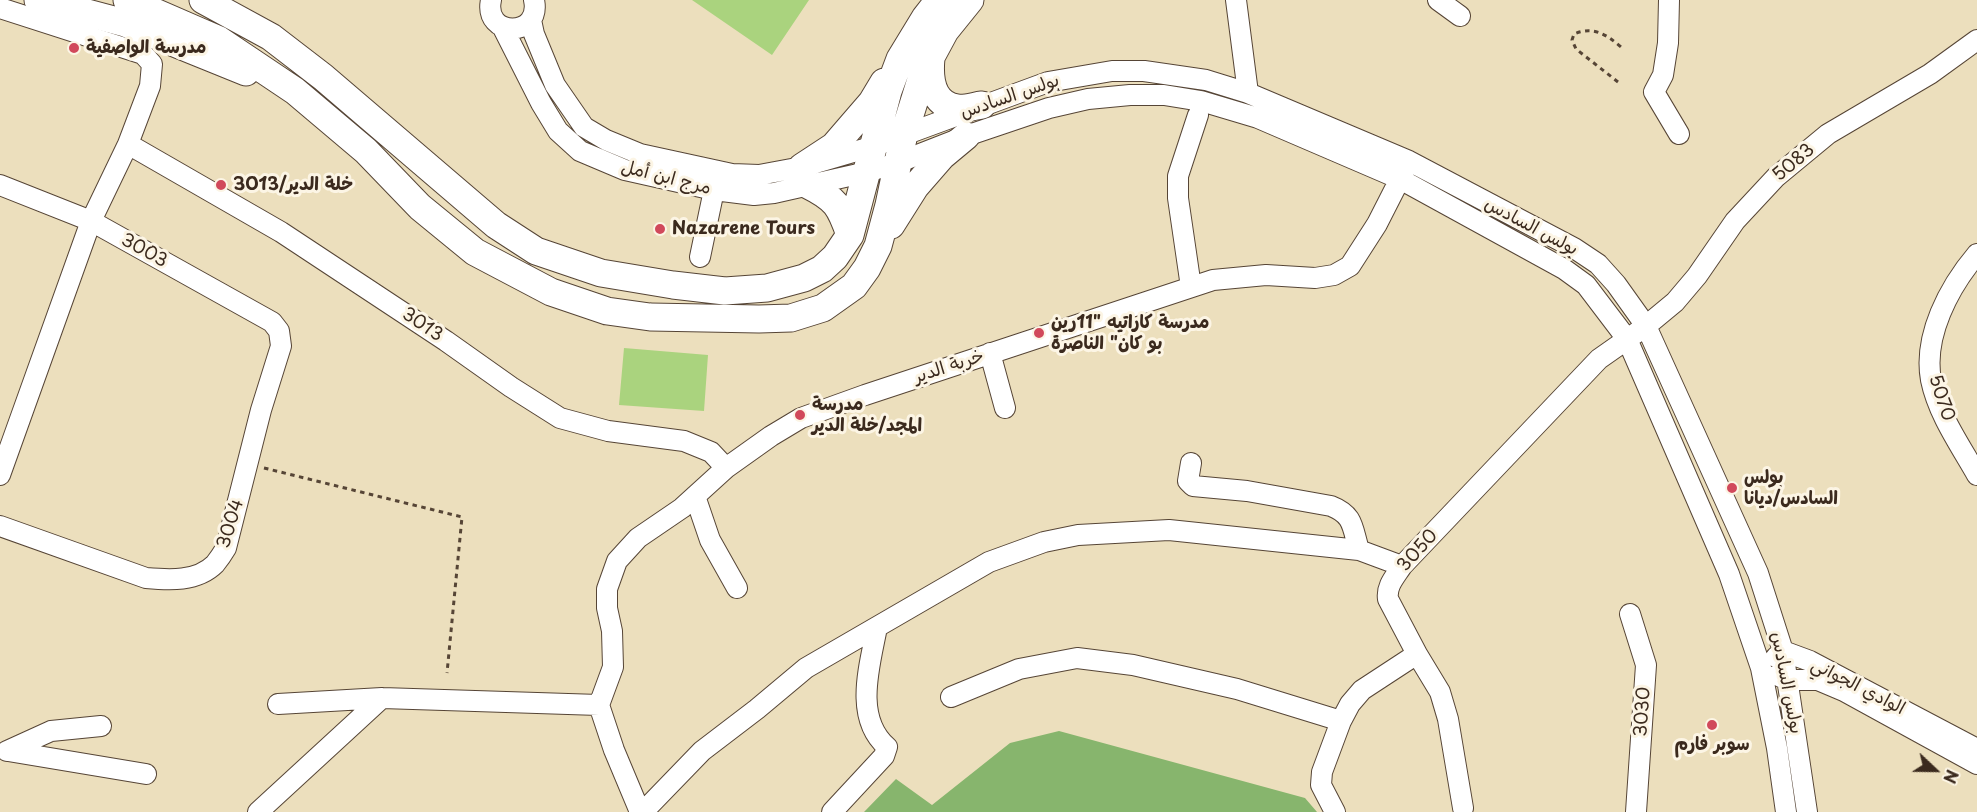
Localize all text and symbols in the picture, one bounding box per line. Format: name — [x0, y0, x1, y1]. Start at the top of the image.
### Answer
place label: مدرسة الواصفية — [86, 37, 206, 59]
marker: مدرسة الواصفية — [67, 41, 81, 55]
street label: بولس السادس — [958, 70, 1062, 124]
street label: 5083 — [1769, 139, 1819, 187]
street label: مرج ابن أمل — [619, 156, 713, 200]
place label: خلة الدير/3013 — [233, 174, 353, 196]
marker: خلة الدير/3013 — [214, 178, 228, 192]
street label: بولس السادس — [1480, 193, 1582, 261]
place label: Nazarene Tours — [672, 218, 815, 240]
marker: Nazarene Tours — [653, 222, 667, 236]
street label: 3003 — [117, 229, 171, 273]
street label: 3013 — [397, 303, 447, 347]
place label: مدرسة كاراتيه "11رين بو كان" الناصرة — [1051, 312, 1209, 354]
marker: مدرسة كاراتيه "11رين بو كان" الناصرة — [1032, 326, 1046, 340]
street label: خربة الدير — [911, 346, 987, 388]
street label: 5070 — [1923, 372, 1959, 424]
place label: مدرسة المجد/خلة الدير — [812, 394, 922, 436]
marker: مدرسة المجد/خلة الدير — [793, 408, 807, 422]
place label: بولس السادس/ديانا — [1744, 467, 1838, 510]
marker: بولس السادس/ديانا — [1725, 481, 1739, 495]
street label: 3004 — [213, 497, 249, 551]
street label: 3050 — [1393, 525, 1443, 577]
street label: بولس السادس — [1766, 630, 1806, 736]
street label: الوادي الجواني — [1807, 654, 1909, 720]
street label: 3030 — [1630, 686, 1656, 738]
marker: سوبر فارم — [1705, 718, 1719, 732]
place label: سوبر فارم — [1674, 734, 1750, 756]
north arrow — [1905, 740, 1965, 800]
text: N — [1938, 766, 1965, 787]

